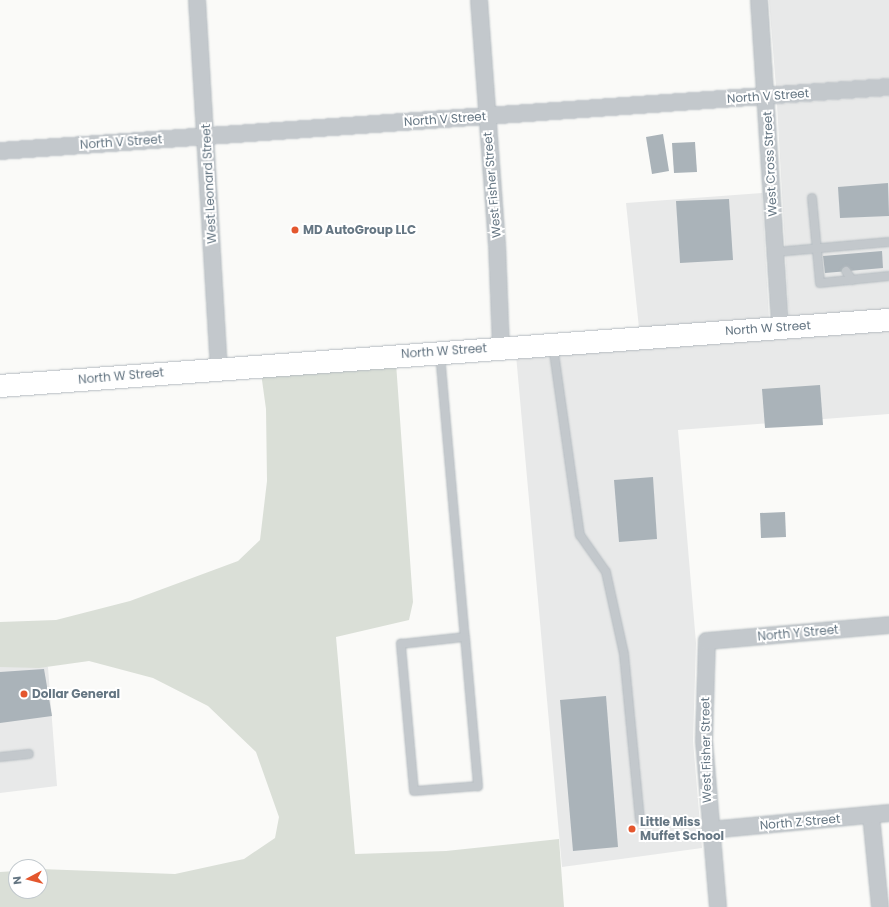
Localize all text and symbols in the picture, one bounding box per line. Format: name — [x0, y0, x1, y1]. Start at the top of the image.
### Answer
street label: North V Street — [726, 86, 810, 106]
street label: North V Street — [403, 109, 487, 129]
street label: West Cross Street — [760, 111, 780, 217]
street label: West Leonard Street — [199, 124, 219, 244]
street label: West Fisher Street — [480, 131, 504, 239]
street label: North V Street — [79, 132, 163, 152]
place label: MD AutoGroup LLC — [303, 223, 416, 237]
marker: MD AutoGroup LLC — [290, 225, 300, 235]
street label: North W Street — [725, 318, 811, 338]
street label: North W Street — [401, 341, 487, 361]
street label: North W Street — [78, 365, 164, 387]
street label: North Y Street — [757, 622, 839, 644]
place label: Dollar General — [32, 687, 120, 701]
marker: Dollar General — [19, 689, 29, 699]
street label: West Fisher Street — [698, 697, 714, 803]
street label: North Z Street — [759, 811, 841, 833]
place label: Little Miss Muffet School — [640, 815, 724, 843]
marker: Little Miss Muffet School — [627, 824, 637, 834]
north arrow — [8, 859, 48, 899]
text: N — [9, 875, 26, 885]

